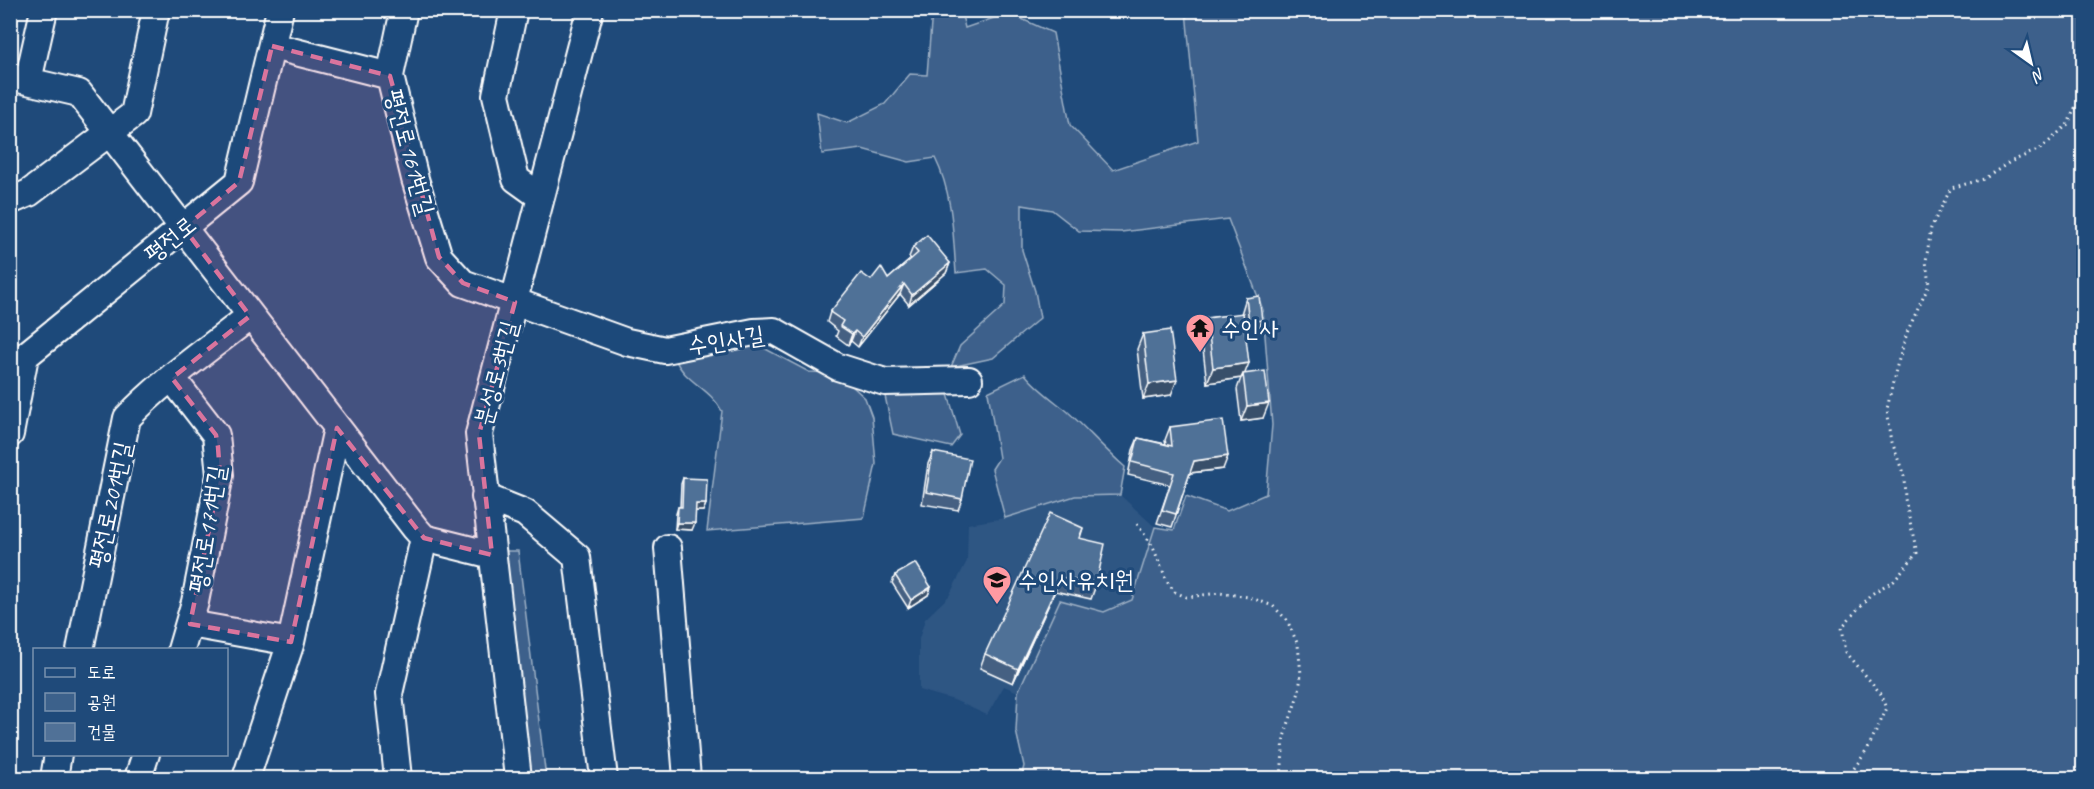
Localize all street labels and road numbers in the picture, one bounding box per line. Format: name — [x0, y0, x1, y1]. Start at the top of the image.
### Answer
street label: 평전로161번길 — [379, 86, 441, 218]
street label: 평전로 — [138, 209, 202, 269]
street label: 분성로3번길 — [468, 317, 524, 429]
street label: 수인사길 — [686, 319, 766, 361]
street label: 평전로201번길 — [82, 439, 138, 571]
street label: 평전로171번길 — [182, 463, 232, 595]

